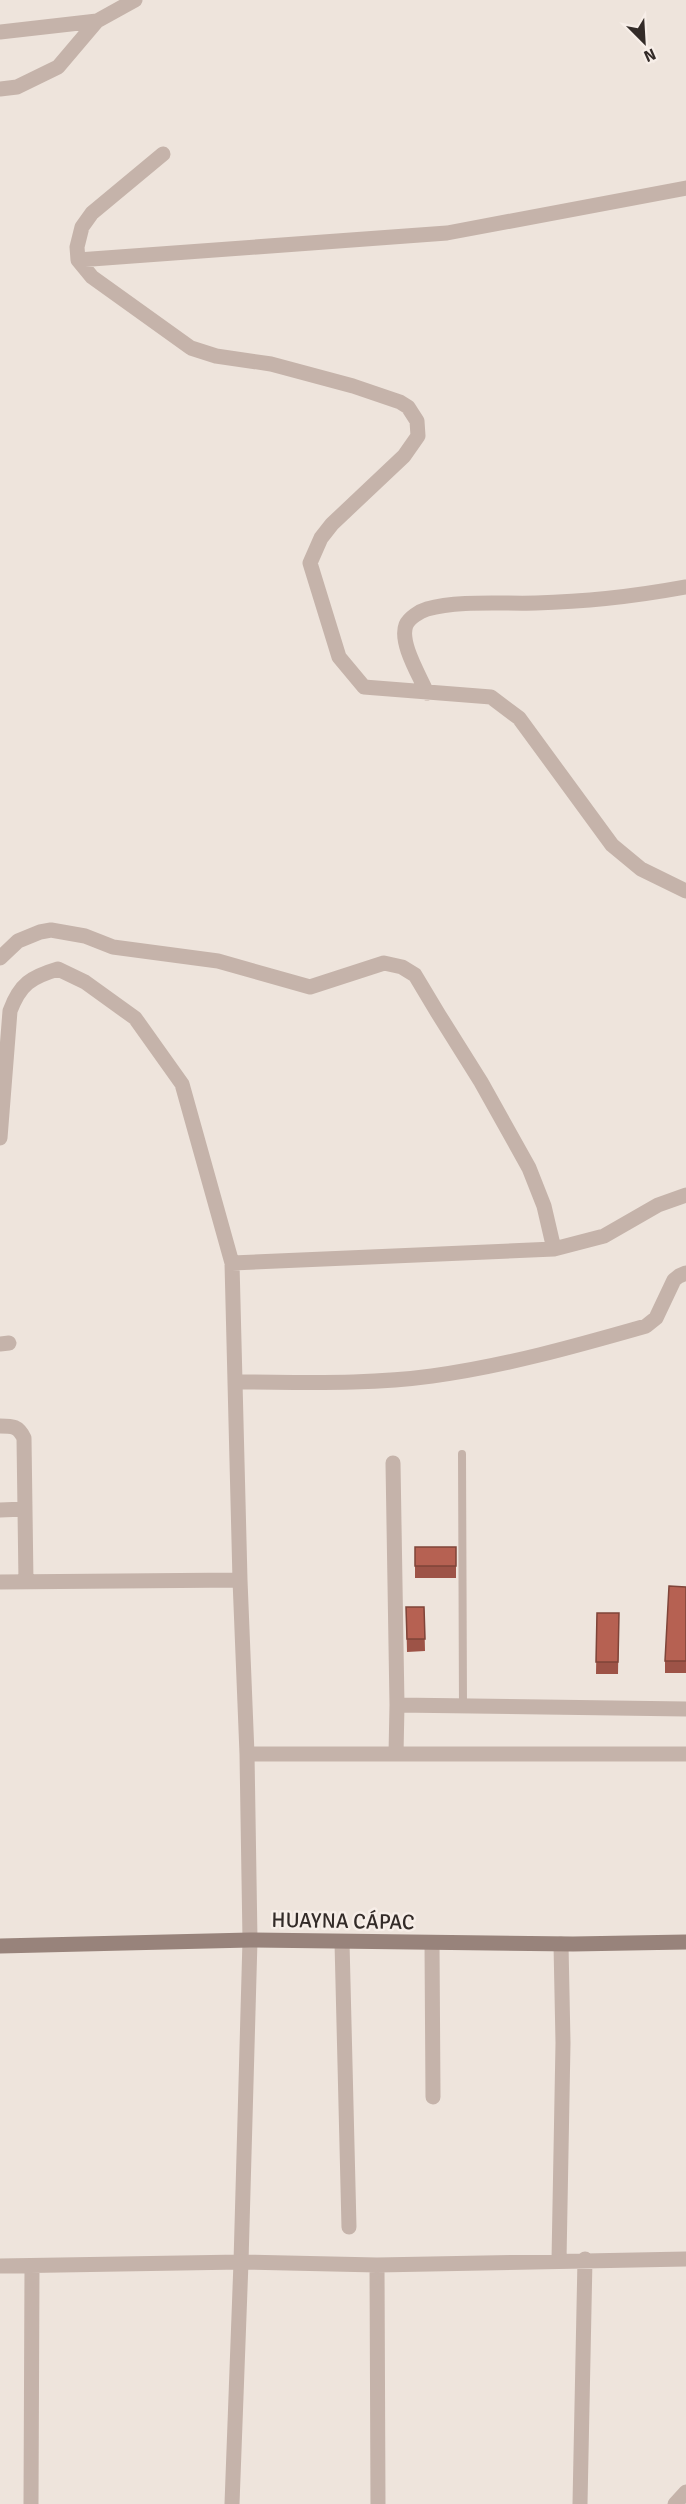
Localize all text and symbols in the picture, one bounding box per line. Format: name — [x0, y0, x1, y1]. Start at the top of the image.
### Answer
north arrow — [614, 12, 674, 72]
text: N — [641, 43, 659, 66]
street label: HUAYNA CÁPAC — [271, 1907, 415, 1935]

